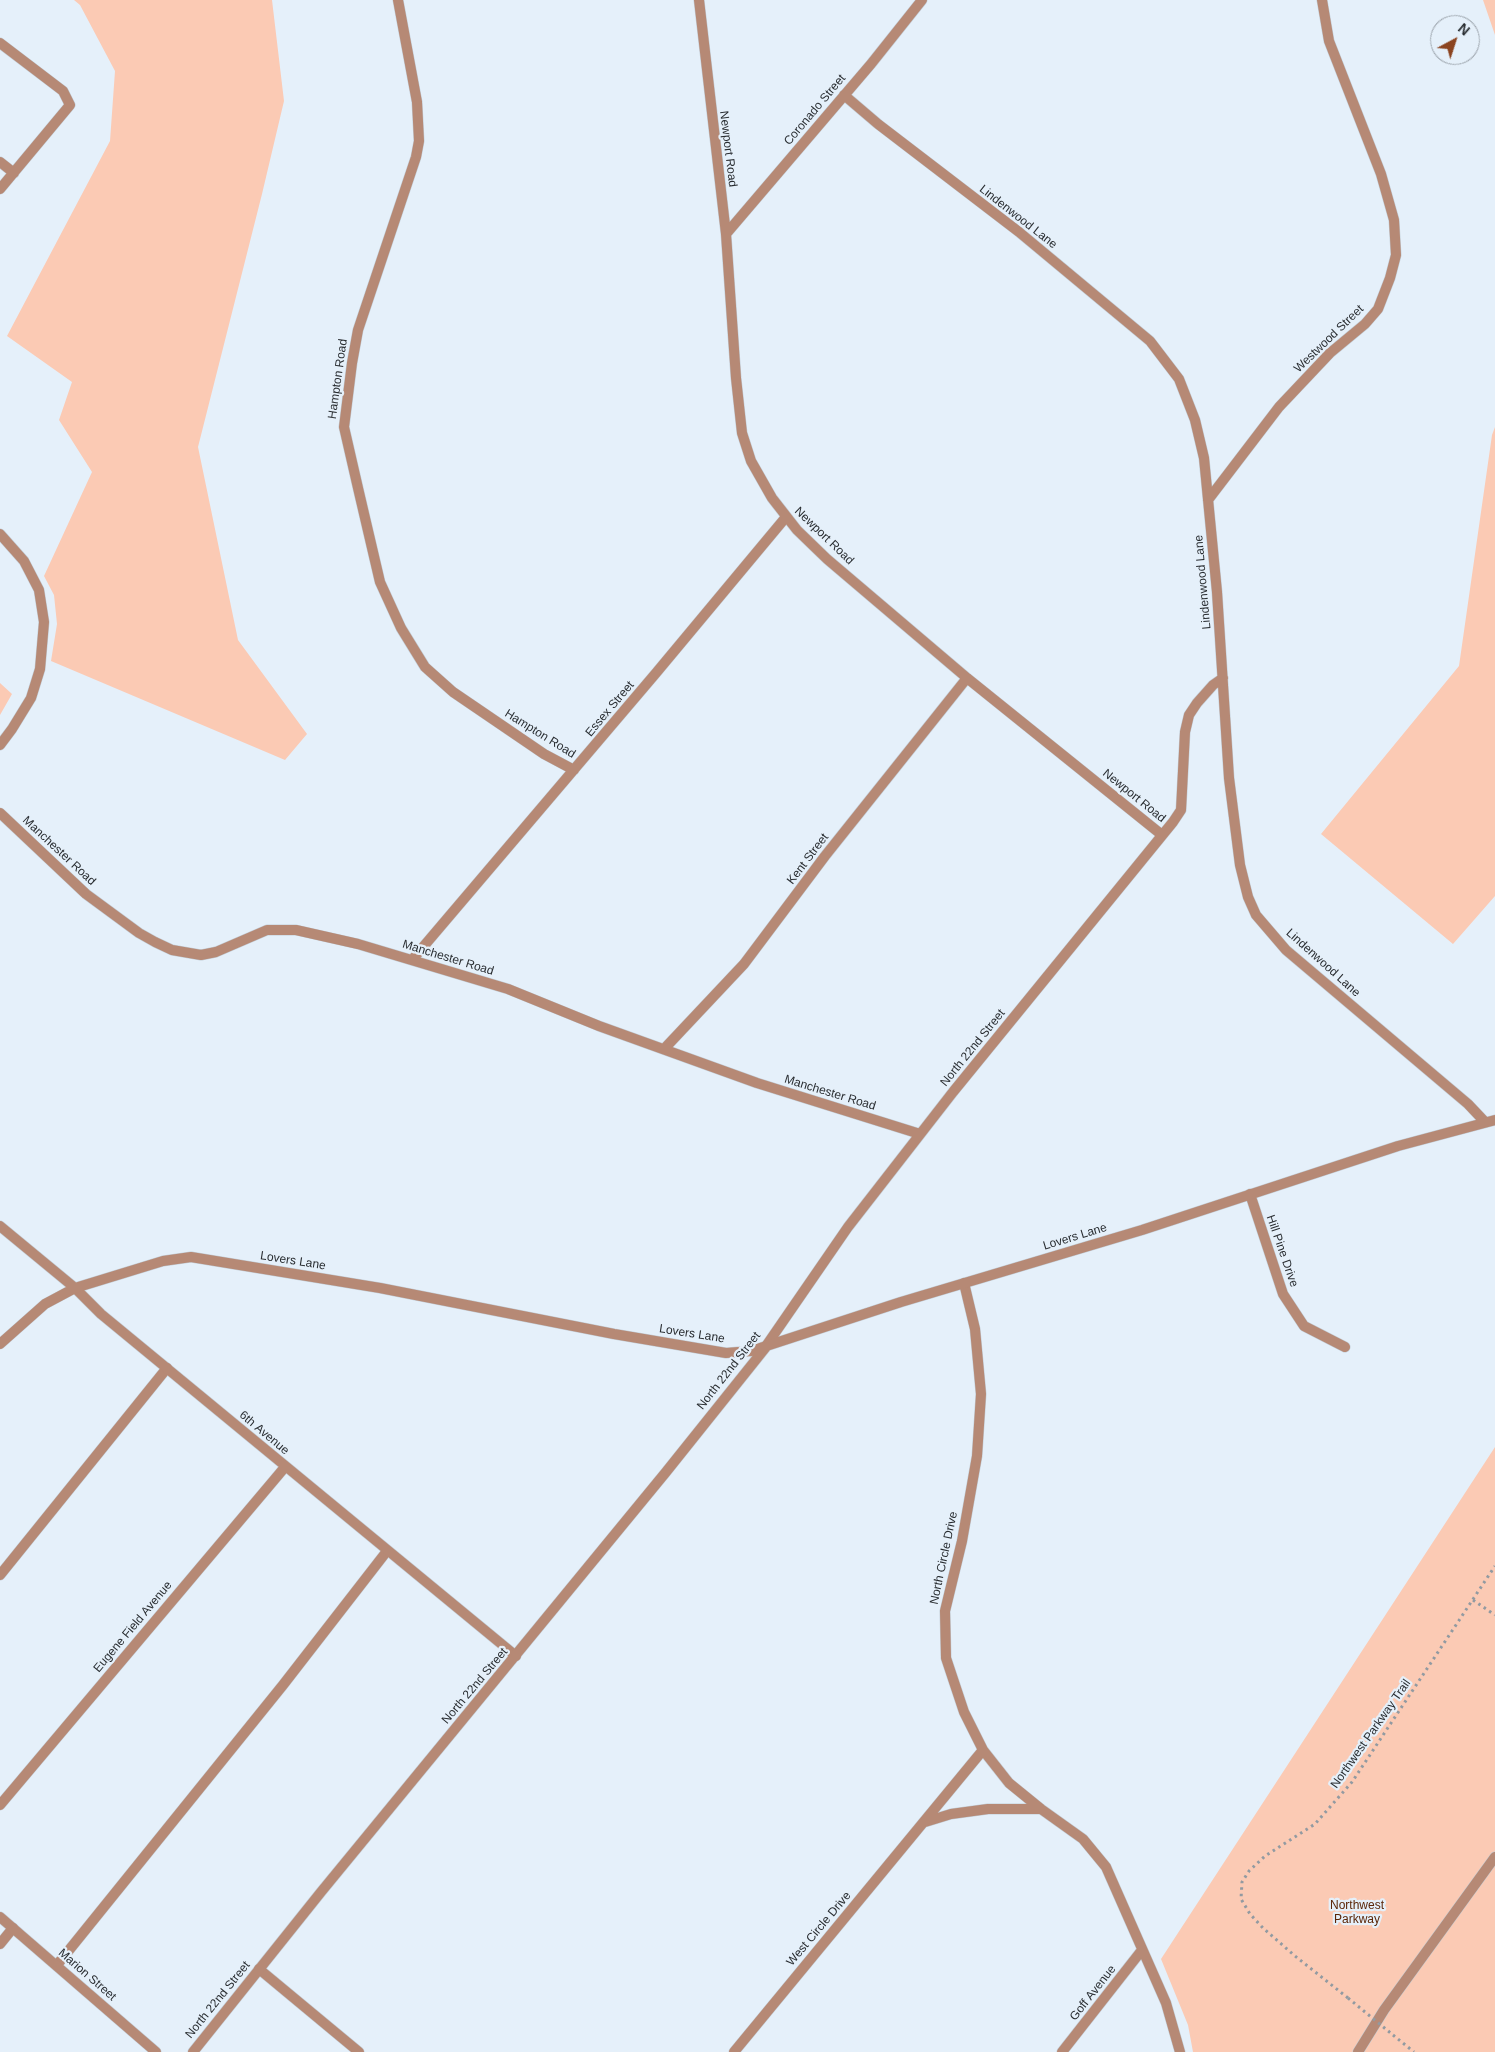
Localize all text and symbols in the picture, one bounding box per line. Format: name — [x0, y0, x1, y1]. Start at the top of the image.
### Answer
north arrow — [1430, 15, 1480, 65]
text: N — [1455, 20, 1473, 39]
street label: Coronado Street — [781, 72, 849, 148]
street label: Newport Road — [716, 110, 740, 188]
street label: Lindenwood Lane — [976, 182, 1060, 252]
street label: Westwood Street — [1291, 302, 1367, 376]
street label: Hampton Road — [325, 338, 351, 420]
street label: Newport Road — [791, 504, 857, 568]
street label: Lindenwood Lane — [1192, 534, 1214, 630]
street label: Essex Street — [583, 678, 637, 740]
street label: Hampton Road — [502, 707, 578, 761]
street label: Newport Road — [1100, 766, 1168, 826]
street label: Manchester Road — [19, 813, 99, 889]
street label: Kent Street — [784, 831, 832, 887]
street label: Lindenwood Lane — [1283, 926, 1363, 1000]
street label: Manchester Road — [401, 937, 495, 979]
street label: North 22nd Street — [938, 1007, 1008, 1089]
street label: Manchester Road — [783, 1072, 877, 1114]
street label: Hill Pine Drive — [1263, 1213, 1301, 1289]
street label: Lovers Lane — [1041, 1220, 1109, 1254]
street label: Lovers Lane — [259, 1249, 327, 1273]
street label: Lovers Lane — [658, 1322, 726, 1346]
street label: North 22nd Street — [694, 1329, 764, 1413]
street label: 6th Avenue — [236, 1408, 292, 1458]
street label: North Circle Drive — [927, 1510, 961, 1606]
street label: Eugene Field Avenue — [91, 1579, 175, 1675]
street label: North 22nd Street — [439, 1645, 511, 1727]
street label: Northwest Parkway Trail — [1328, 1677, 1414, 1791]
street label: West Circle Drive — [784, 1889, 854, 1969]
park label: Northwest Parkway — [1330, 1899, 1384, 1927]
street label: Marion Street — [55, 1946, 119, 2004]
street label: North 22nd Street — [183, 1959, 253, 2041]
street label: Goff Avenue — [1067, 1962, 1119, 2024]

